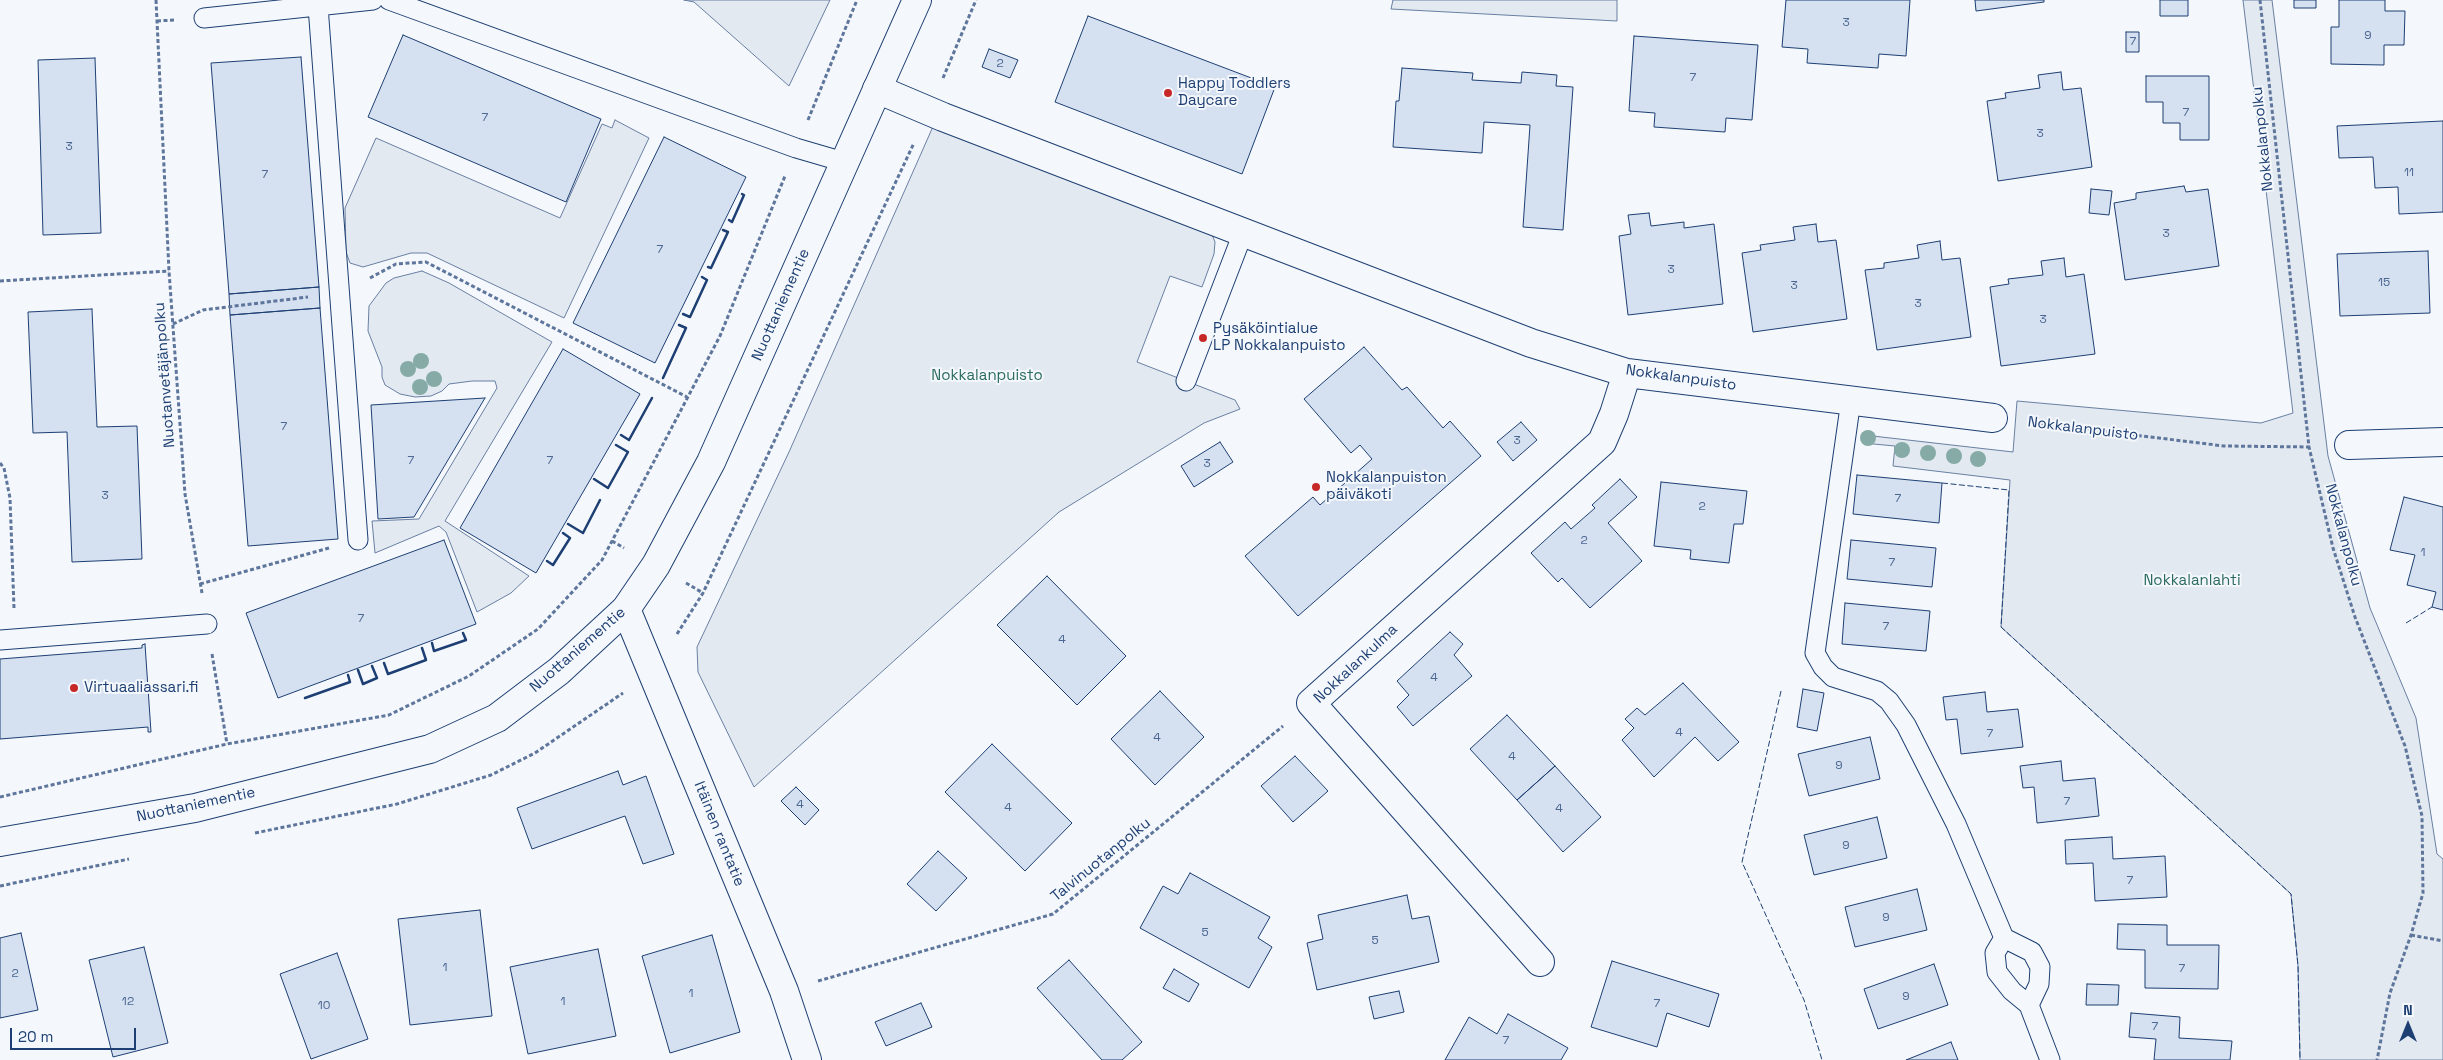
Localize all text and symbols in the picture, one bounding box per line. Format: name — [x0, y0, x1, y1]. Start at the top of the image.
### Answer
house number: 3 — [1842, 16, 1850, 30]
house number: 9 — [2364, 29, 2372, 43]
house number: 7 — [2130, 35, 2136, 49]
house number: 2 — [996, 57, 1004, 71]
house number: 7 — [1690, 71, 1696, 85]
place label: Happy Toddlers Daycare — [1178, 75, 1291, 110]
street label: Nokkalanpolku — [2249, 86, 2277, 192]
marker: Happy Toddlers Daycare — [1162, 87, 1174, 99]
house number: 7 — [2183, 106, 2189, 120]
house number: 7 — [482, 111, 488, 125]
house number: 3 — [2036, 127, 2044, 141]
house number: 3 — [65, 140, 73, 154]
house number: 11 — [2404, 166, 2414, 180]
house number: 7 — [262, 168, 268, 182]
house number: 3 — [2162, 227, 2170, 241]
house number: 7 — [657, 243, 663, 257]
street label: Nuottaniementie — [748, 246, 814, 364]
house number: 3 — [1667, 263, 1675, 277]
house number: 15 — [2378, 276, 2390, 290]
house number: 3 — [1790, 279, 1798, 293]
house number: 3 — [1914, 297, 1922, 311]
street label: Nuotanvetäjänpolku — [151, 302, 179, 448]
house number: 3 — [2039, 313, 2047, 327]
place label: Pysäköintialue LP Nokkalanpuisto — [1213, 320, 1346, 355]
marker: Pysäköintialue LP Nokkalanpuisto — [1197, 332, 1209, 344]
street label: Nokkalanpuisto — [1625, 361, 1737, 395]
park label: Nokkalanpuisto — [931, 367, 1043, 385]
street label: Nokkalanpuisto — [2027, 413, 2139, 445]
house number: 7 — [281, 420, 287, 434]
house number: 3 — [1513, 434, 1521, 448]
house number: 7 — [408, 454, 414, 468]
house number: 7 — [547, 454, 553, 468]
house number: 3 — [1203, 457, 1211, 471]
place label: Nokkalanpuiston päiväkoti — [1326, 469, 1447, 504]
marker: Nokkalanpuiston päiväkoti — [1310, 481, 1322, 493]
street label: Nokkalanpolku — [2321, 482, 2365, 588]
house number: 3 — [101, 489, 109, 503]
house number: 7 — [1895, 492, 1901, 506]
house number: 2 — [1698, 500, 1706, 514]
house number: 2 — [1580, 534, 1588, 548]
house number: 1 — [2420, 546, 2426, 560]
house number: 7 — [1889, 556, 1895, 570]
park label: Nokkalanlahti — [2143, 572, 2241, 590]
street label: Nuottaniementie — [527, 604, 629, 696]
house number: 7 — [358, 612, 364, 626]
house number: 7 — [1883, 620, 1889, 634]
street label: Nokkalankulma — [1310, 621, 1402, 707]
house number: 4 — [1058, 633, 1066, 647]
house number: 4 — [1430, 671, 1438, 685]
place label: Virtuaaliassari.fi — [84, 679, 199, 697]
marker: Virtuaaliassari.fi — [68, 682, 80, 694]
house number: 4 — [1675, 726, 1683, 740]
house number: 7 — [1987, 727, 1993, 741]
house number: 4 — [1153, 731, 1161, 745]
house number: 4 — [1508, 750, 1516, 764]
house number: 9 — [1835, 759, 1843, 773]
street label: Itäinen rantatie — [690, 779, 748, 889]
street label: Nuottaniementie — [135, 784, 257, 826]
house number: 7 — [2064, 795, 2070, 809]
house number: 4 — [796, 798, 804, 812]
house number: 4 — [1004, 801, 1012, 815]
house number: 4 — [1555, 802, 1563, 816]
street label: Talvinuotanpolku — [1047, 814, 1155, 906]
house number: 9 — [1842, 839, 1850, 853]
house number: 7 — [2127, 874, 2133, 888]
house number: 9 — [1882, 911, 1890, 925]
house number: 5 — [1201, 926, 1209, 940]
house number: 5 — [1371, 934, 1379, 948]
house number: 1 — [442, 961, 448, 975]
house number: 7 — [2179, 962, 2185, 976]
house number: 2 — [11, 967, 19, 981]
house number: 1 — [688, 987, 694, 1001]
house number: 9 — [1902, 990, 1910, 1004]
house number: 12 — [122, 995, 134, 1009]
house number: 1 — [560, 995, 566, 1009]
house number: 7 — [1654, 997, 1660, 1011]
house number: 10 — [318, 999, 330, 1013]
north arrow — [2383, 1000, 2433, 1050]
text: N — [2403, 1001, 2413, 1019]
scale bar — [12, 1018, 139, 1050]
house number: 7 — [2152, 1020, 2158, 1034]
text: 20 m — [18, 1027, 53, 1046]
house number: 7 — [1503, 1034, 1509, 1048]

